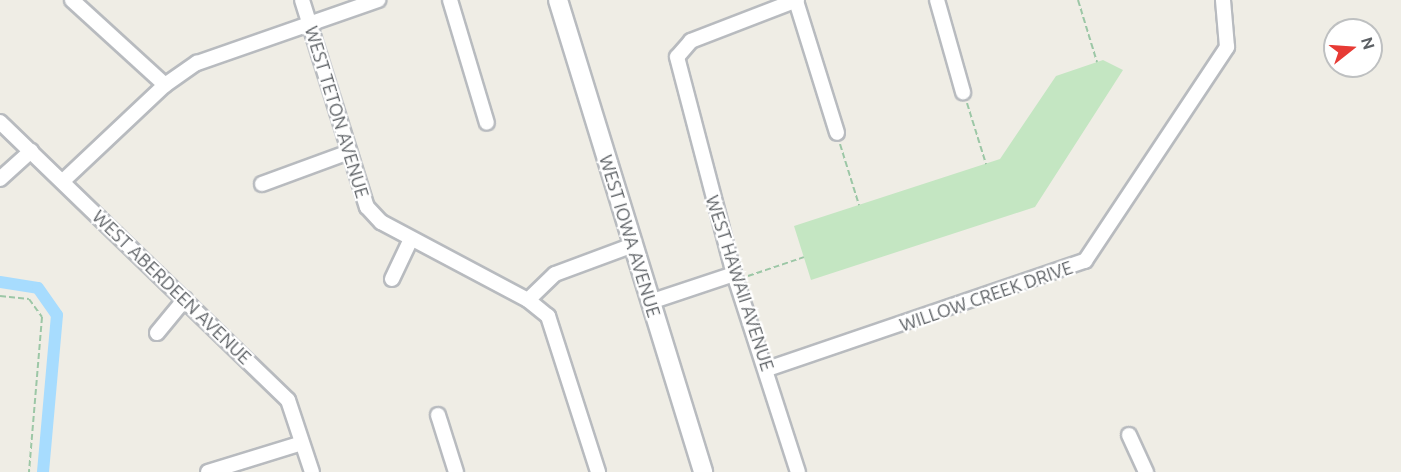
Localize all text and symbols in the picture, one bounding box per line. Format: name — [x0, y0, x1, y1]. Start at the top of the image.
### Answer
north arrow — [1323, 18, 1383, 78]
street label: WEST TETON AVENUE — [301, 23, 373, 201]
text: N — [1358, 35, 1379, 52]
street label: WEST IOWA AVENUE — [595, 152, 665, 320]
street label: WEST HAWAII AVENUE — [701, 192, 779, 374]
street label: WEST ABERDEEN AVENUE — [88, 206, 256, 368]
street label: WILLOW CREEK DRIVE — [897, 256, 1075, 336]

